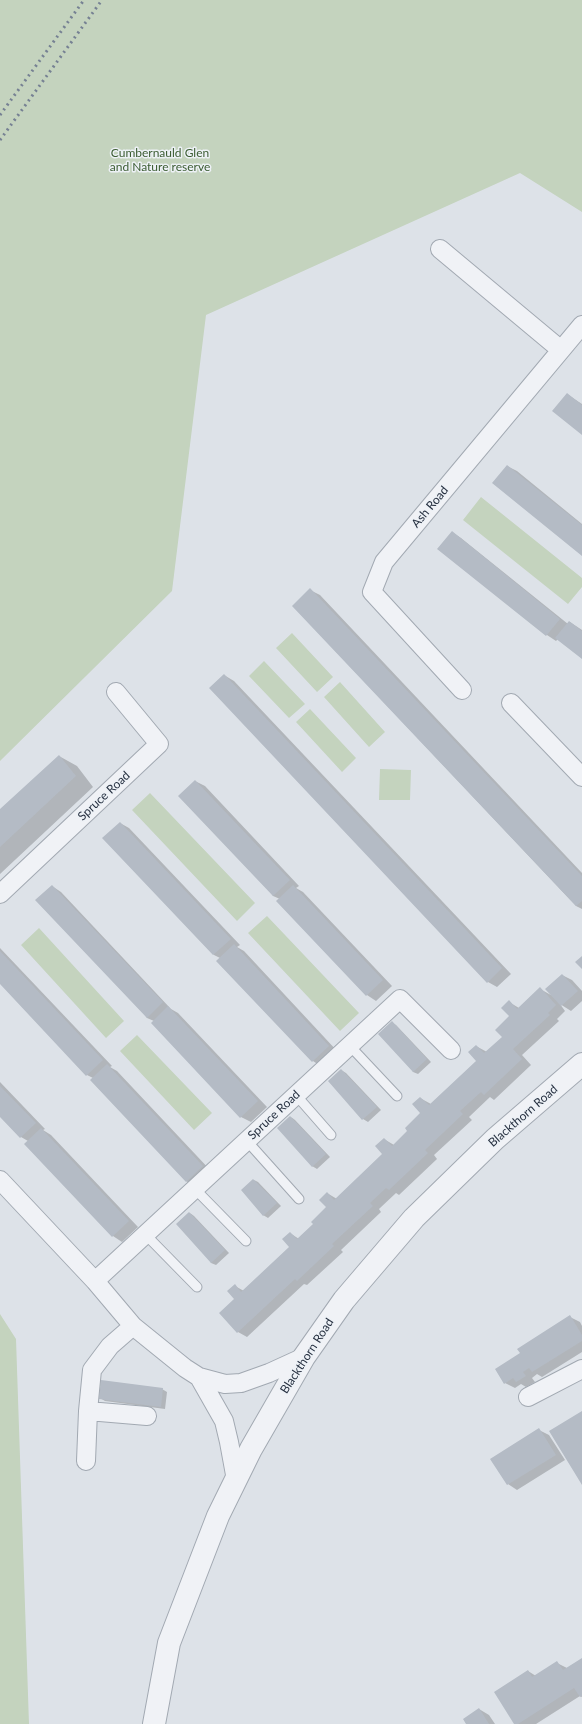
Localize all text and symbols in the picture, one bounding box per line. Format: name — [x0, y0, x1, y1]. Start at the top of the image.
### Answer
park label: Cumbernauld Glen and Nature reserve — [110, 146, 210, 174]
street label: Ash Road — [409, 483, 451, 531]
street label: Spruce Road — [75, 768, 133, 824]
street label: Blackthorn Road — [486, 1082, 560, 1150]
street label: Spruce Road — [245, 1087, 303, 1143]
street label: Blackthorn Road — [277, 1316, 337, 1396]

